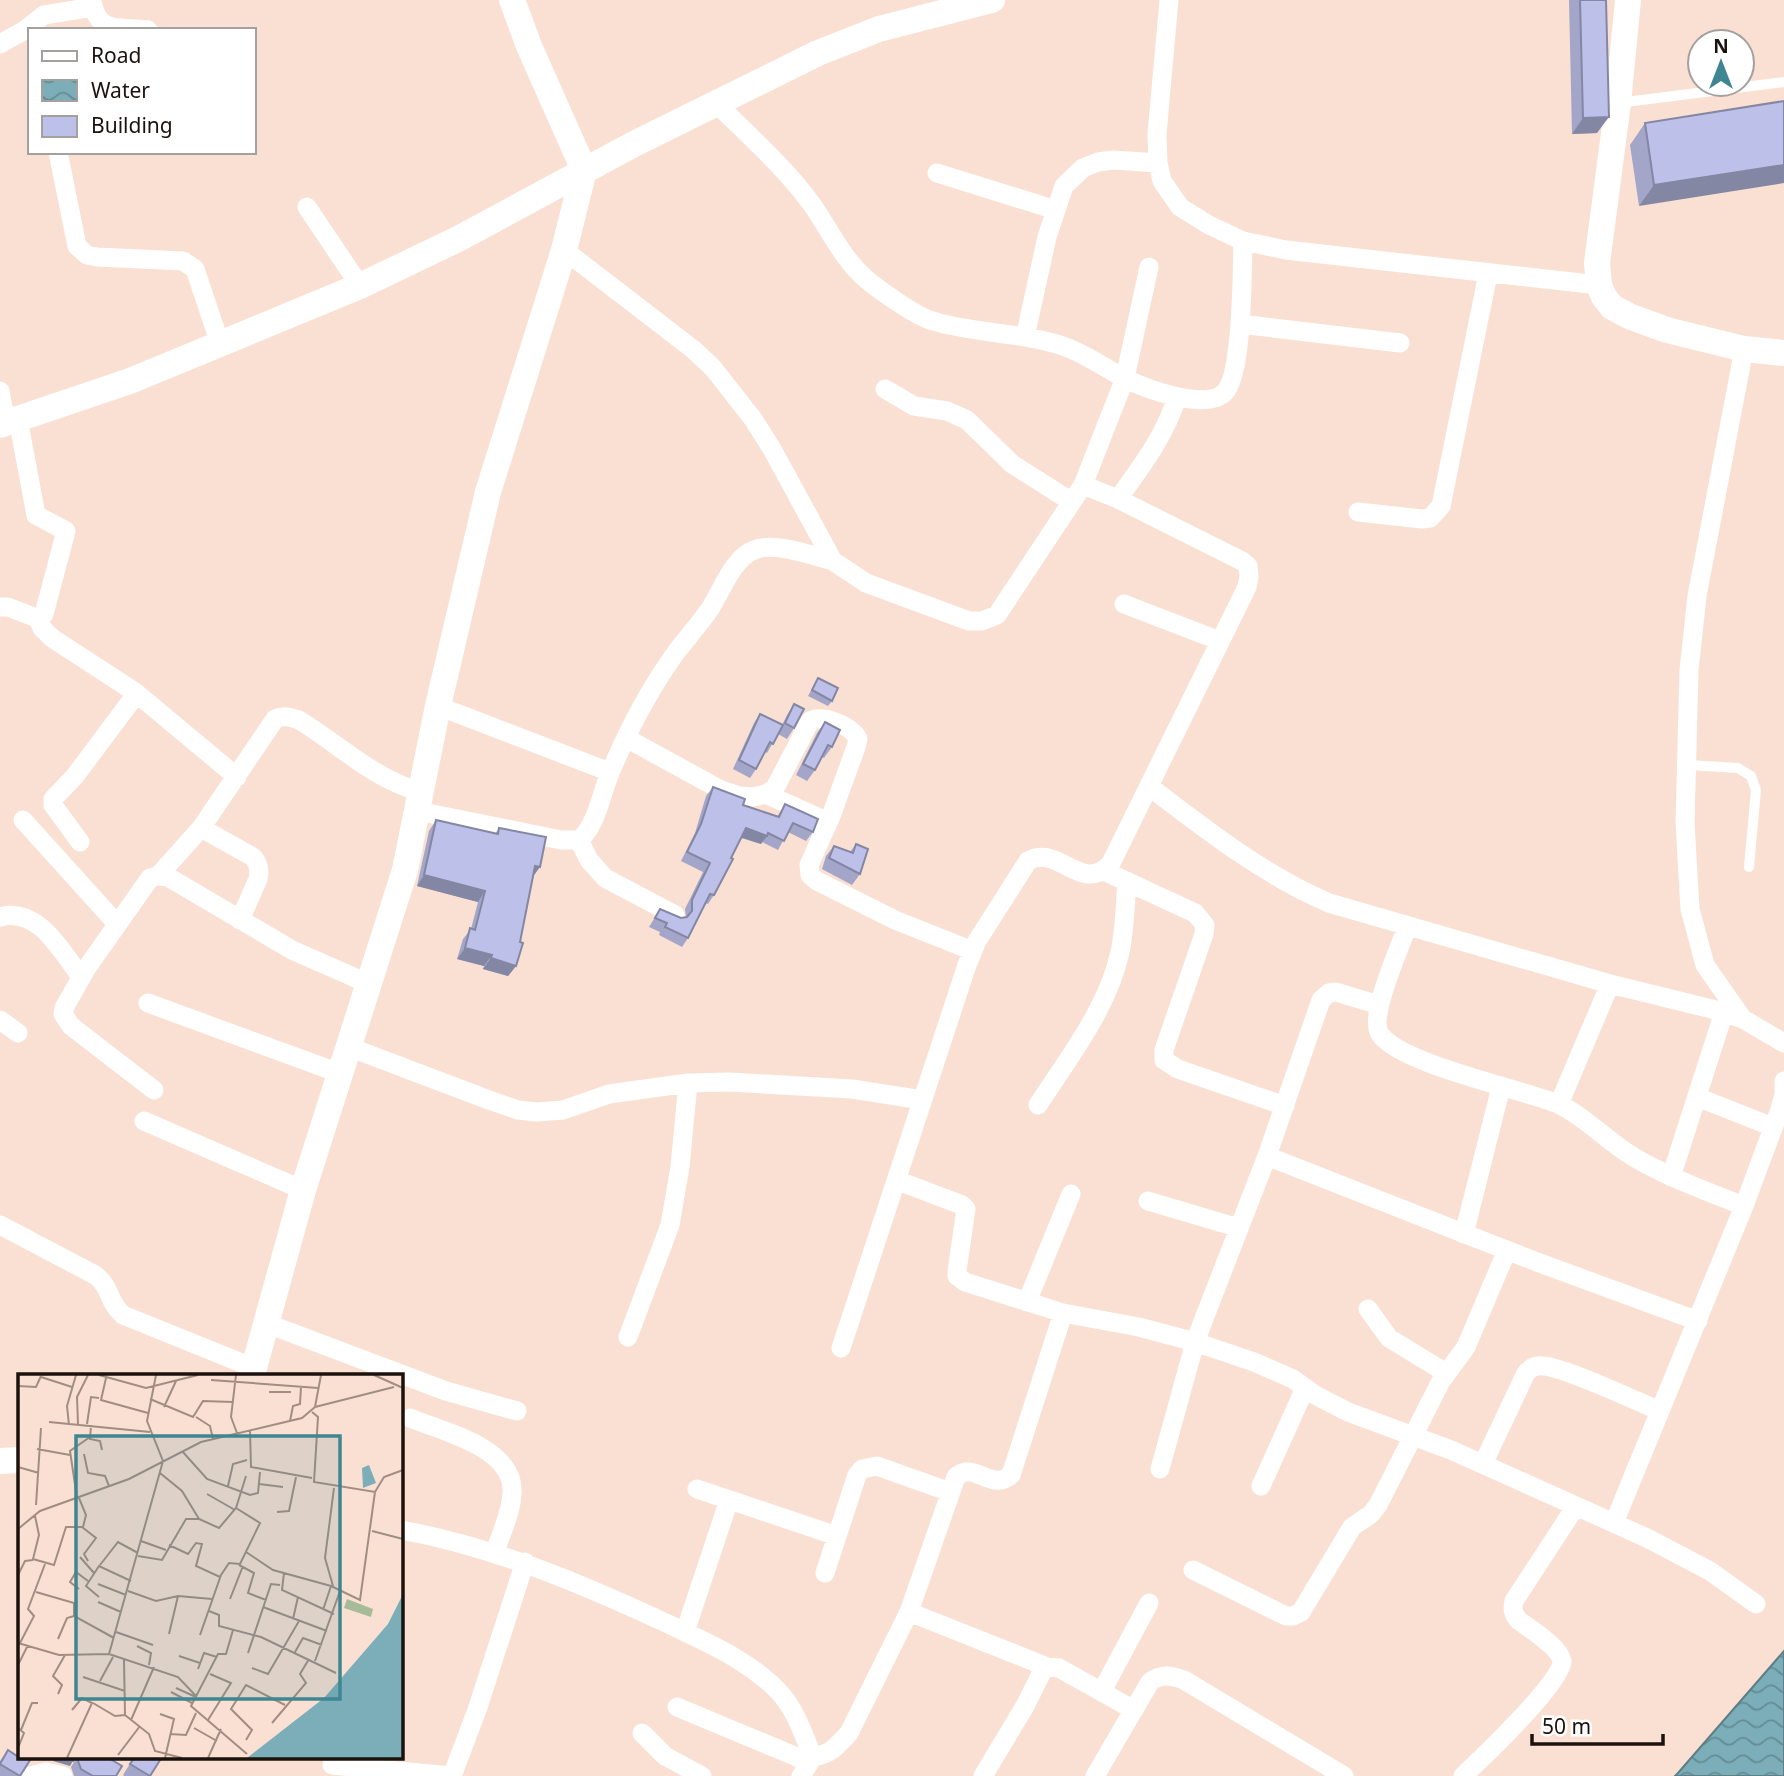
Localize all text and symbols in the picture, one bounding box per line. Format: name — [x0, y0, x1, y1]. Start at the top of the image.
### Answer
legend — [28, 28, 256, 154]
north arrow — [1686, 28, 1756, 98]
text: N — [1713, 33, 1729, 59]
text: Road — [91, 41, 141, 69]
text: Water — [91, 76, 150, 104]
text: Building — [91, 111, 173, 139]
inset map — [18, 1374, 402, 1758]
scale bar — [1532, 1702, 1663, 1746]
text: 50 m — [1542, 1712, 1591, 1740]

